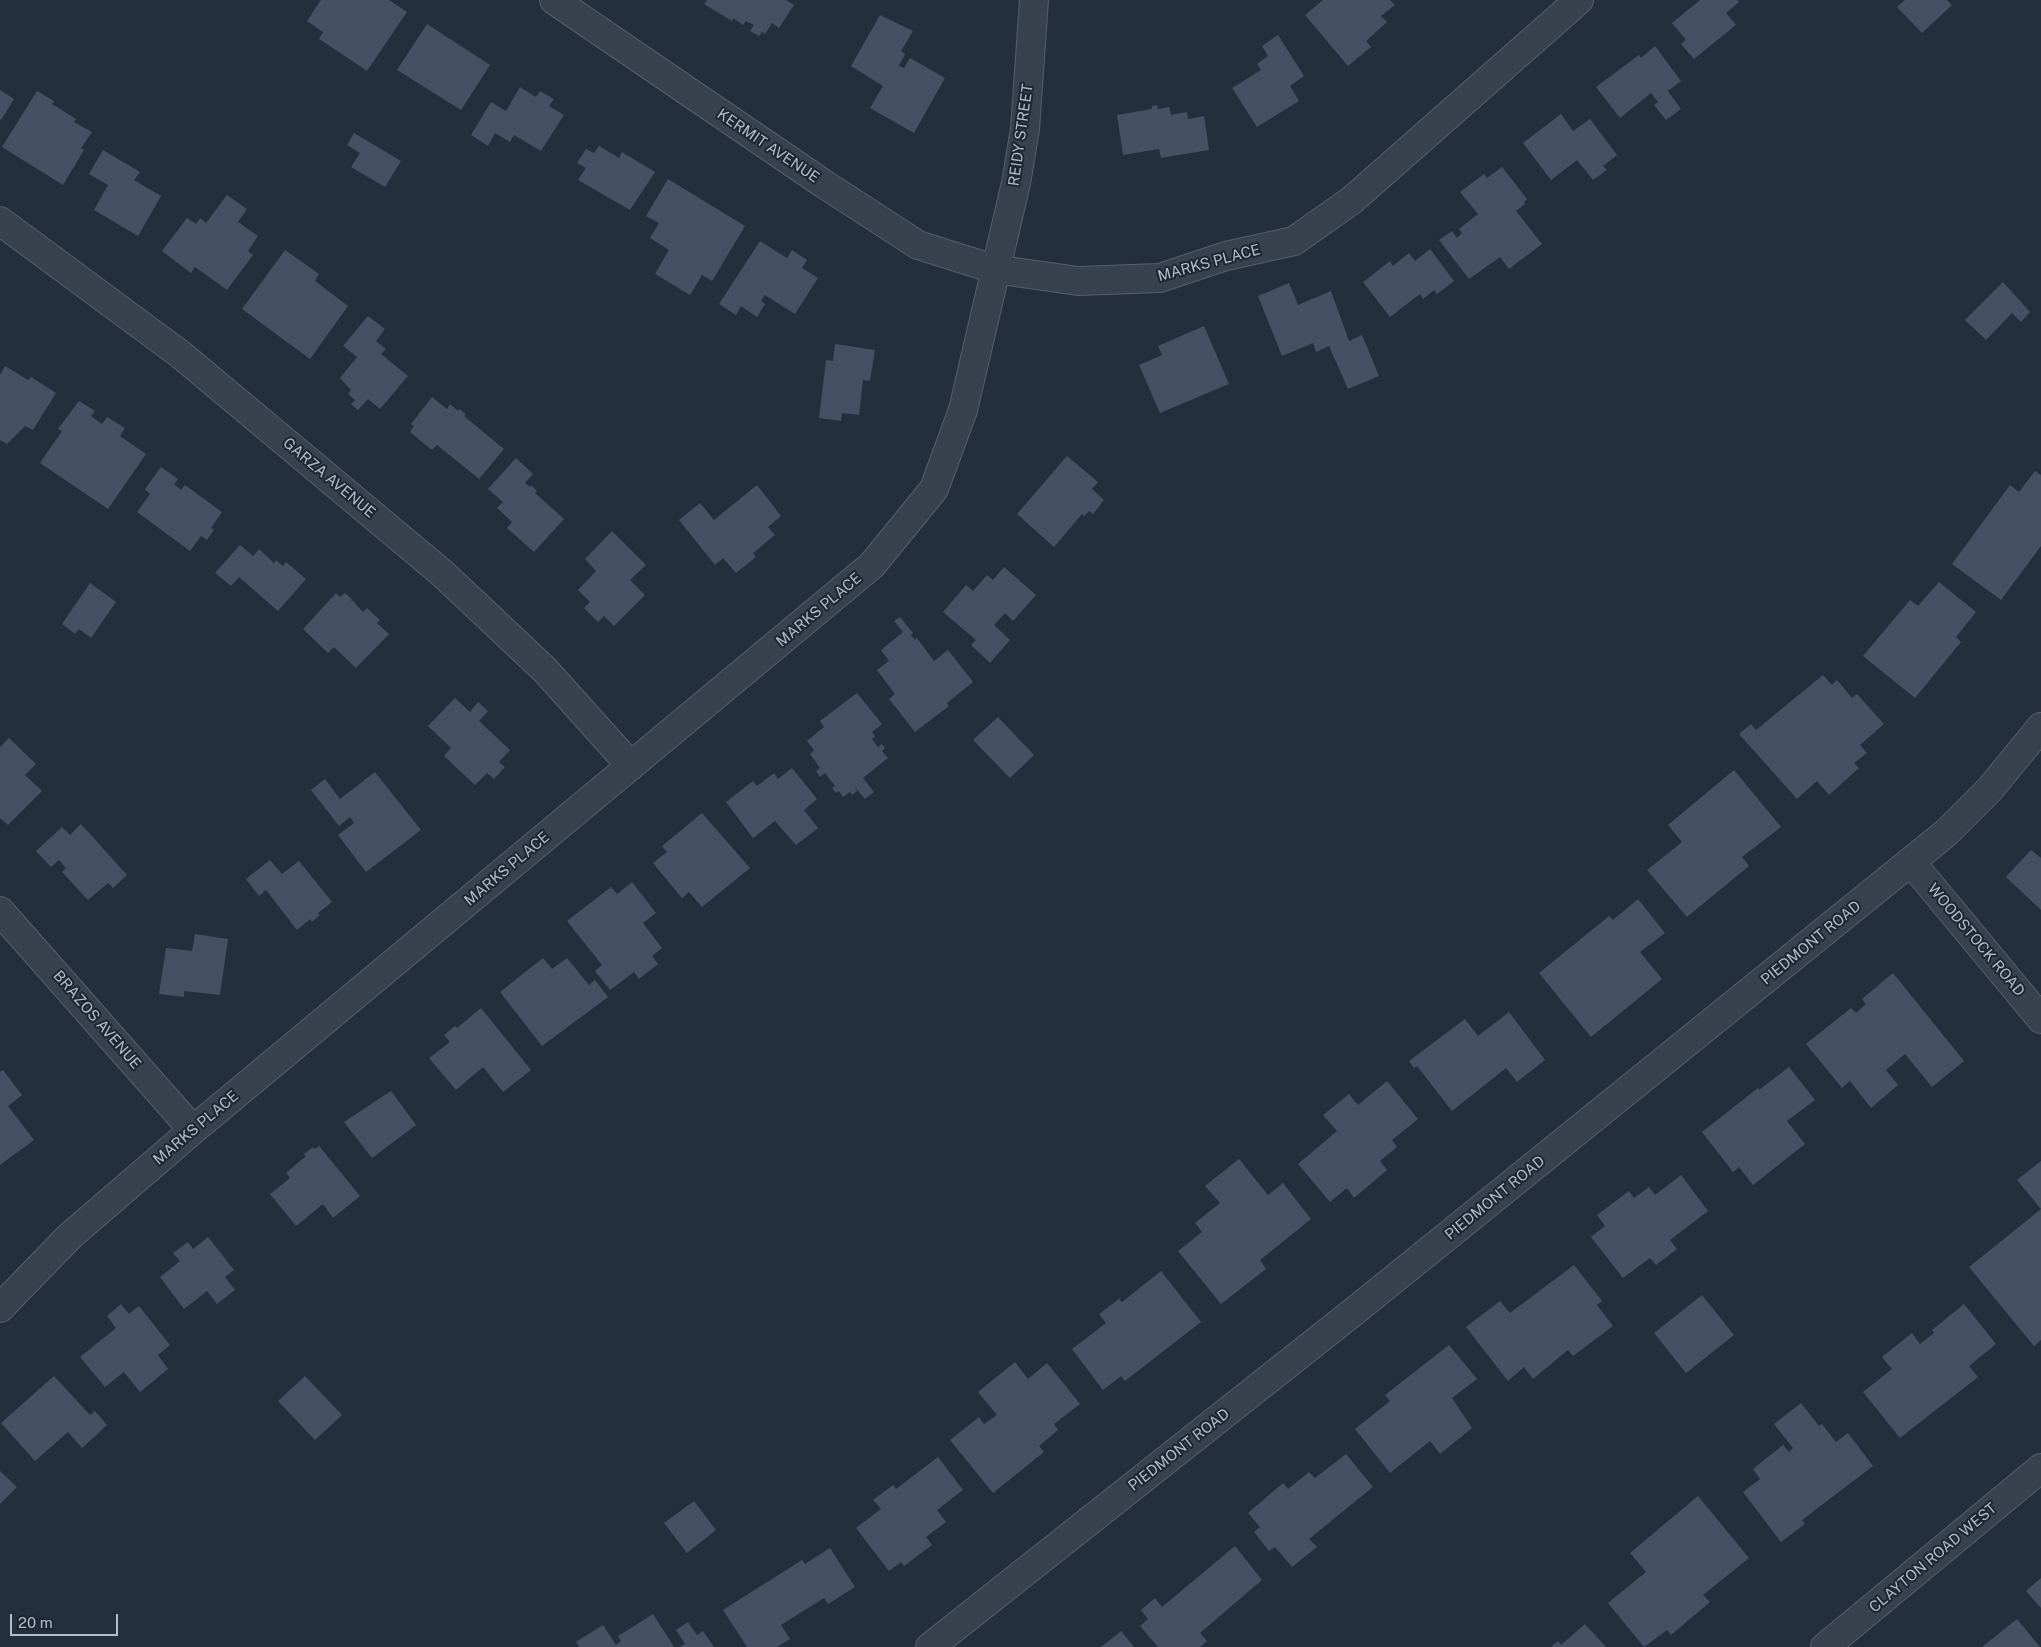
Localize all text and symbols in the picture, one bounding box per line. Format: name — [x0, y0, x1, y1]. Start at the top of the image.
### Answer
street label: REIDY STREET — [1005, 83, 1037, 187]
street label: KERMIT AVENUE — [713, 105, 823, 187]
street label: MARKS PLACE — [1156, 241, 1262, 285]
street label: GARZA AVENUE — [279, 434, 379, 522]
street label: MARKS PLACE — [773, 569, 865, 651]
street label: MARKS PLACE — [461, 828, 553, 910]
street label: WOODSTOCK ROAD — [1924, 880, 2028, 1000]
street label: PIEDMONT ROAD — [1757, 897, 1865, 989]
street label: BRAZOS AVENUE — [49, 967, 145, 1073]
street label: MARKS PLACE — [150, 1087, 242, 1169]
street label: PIEDMONT ROAD — [1441, 1152, 1549, 1244]
street label: PIEDMONT ROAD — [1125, 1405, 1233, 1495]
street label: CLAYTON ROAD WEST — [1866, 1499, 2000, 1617]
scale bar — [12, 1604, 120, 1636]
text: 20 m — [18, 1614, 53, 1631]

